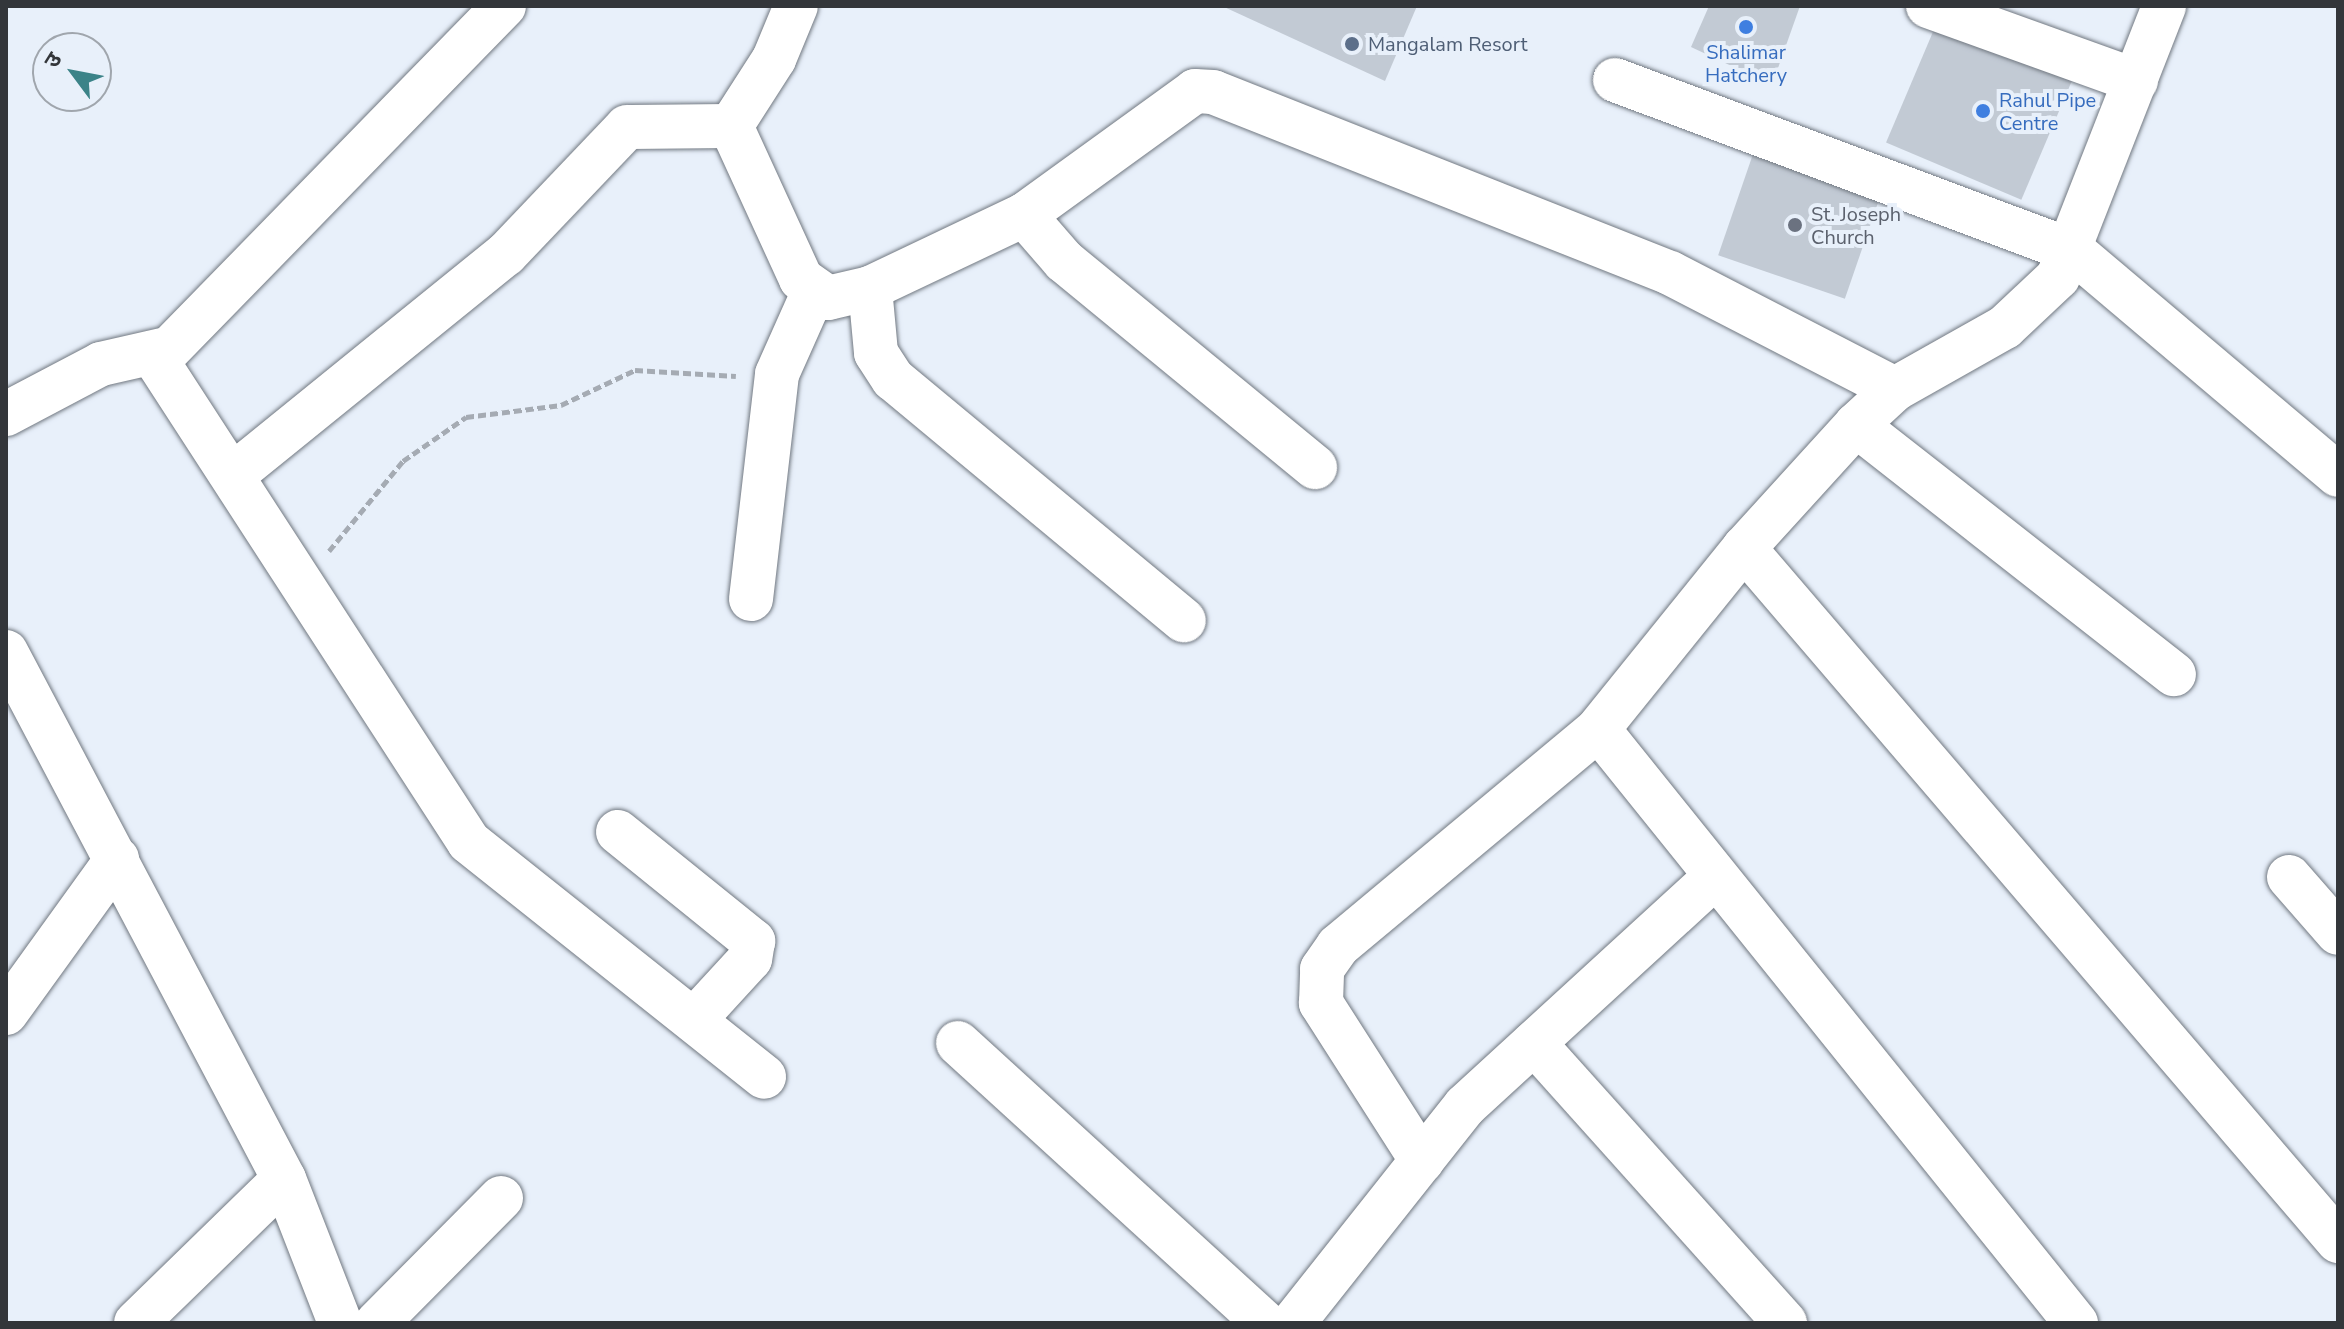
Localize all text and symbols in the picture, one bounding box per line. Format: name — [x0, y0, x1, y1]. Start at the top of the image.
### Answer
marker: Shalimar Hatchery — [1737, 18, 1755, 36]
north arrow — [32, 32, 112, 112]
place label: Mangalam Resort — [1368, 32, 1527, 56]
marker: Mangalam Resort — [1343, 35, 1361, 53]
place label: Shalimar Hatchery — [1705, 40, 1787, 87]
text: उ — [37, 47, 69, 74]
place label: Rahul Pipe Centre — [1999, 88, 2096, 135]
marker: Rahul Pipe Centre — [1974, 102, 1992, 120]
place label: St. Joseph Church — [1811, 202, 1901, 249]
marker: St. Joseph Church — [1786, 216, 1804, 234]

